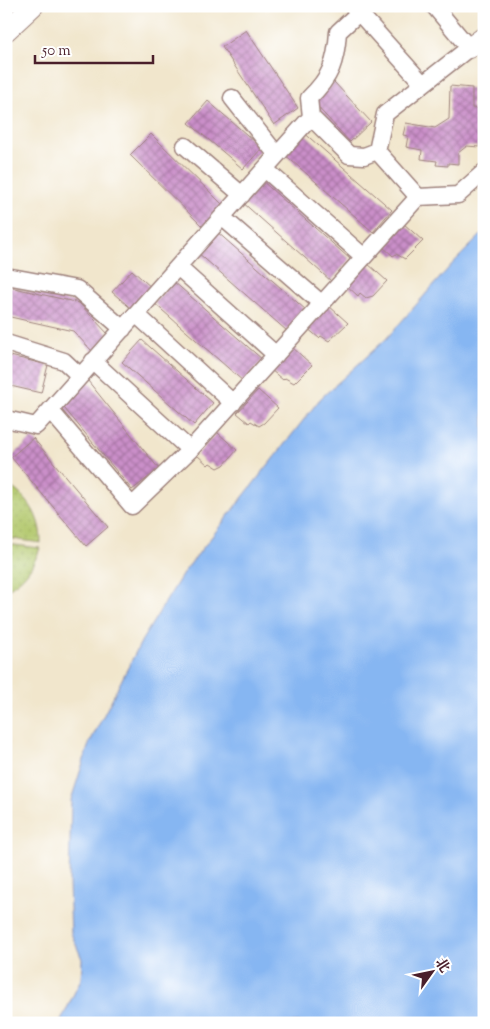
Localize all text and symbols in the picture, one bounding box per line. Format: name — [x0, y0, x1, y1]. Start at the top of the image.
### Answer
scale bar — [35, 32, 152, 64]
text: 50 m — [41, 41, 71, 62]
north arrow — [408, 946, 458, 996]
text: 北 — [429, 955, 453, 977]

